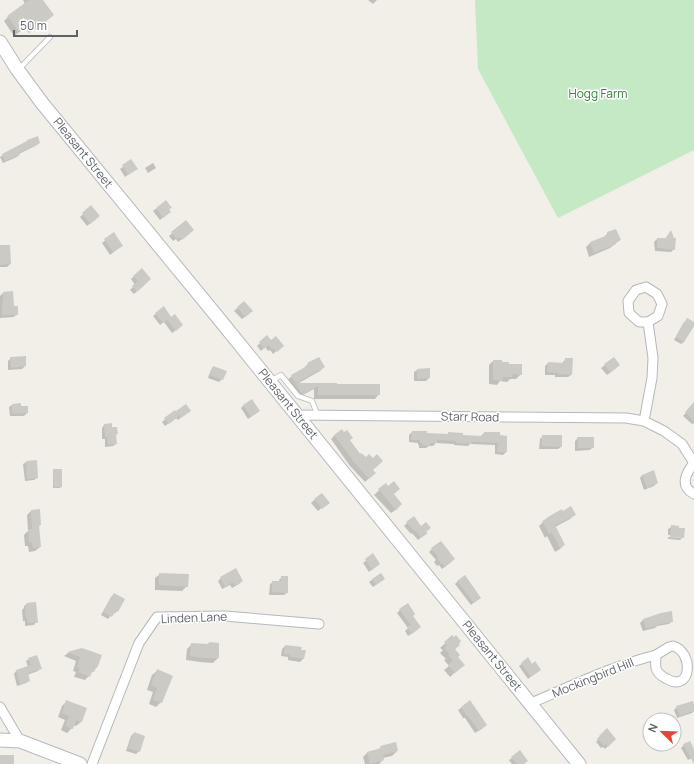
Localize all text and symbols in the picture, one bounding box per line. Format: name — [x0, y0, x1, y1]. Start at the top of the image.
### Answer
scale bar — [14, 12, 77, 38]
text: 50 m — [20, 17, 47, 34]
park label: Hogg Farm — [569, 85, 627, 102]
street label: Pleasant Street — [50, 114, 117, 192]
street label: Pleasant Street — [255, 365, 322, 443]
street label: Starr Road — [441, 407, 499, 426]
street label: Linden Lane — [161, 608, 227, 627]
street label: Pleasant Street — [459, 617, 526, 695]
street label: Mockingbird Hill — [549, 653, 636, 702]
north arrow — [642, 712, 682, 752]
text: N — [644, 721, 661, 734]

